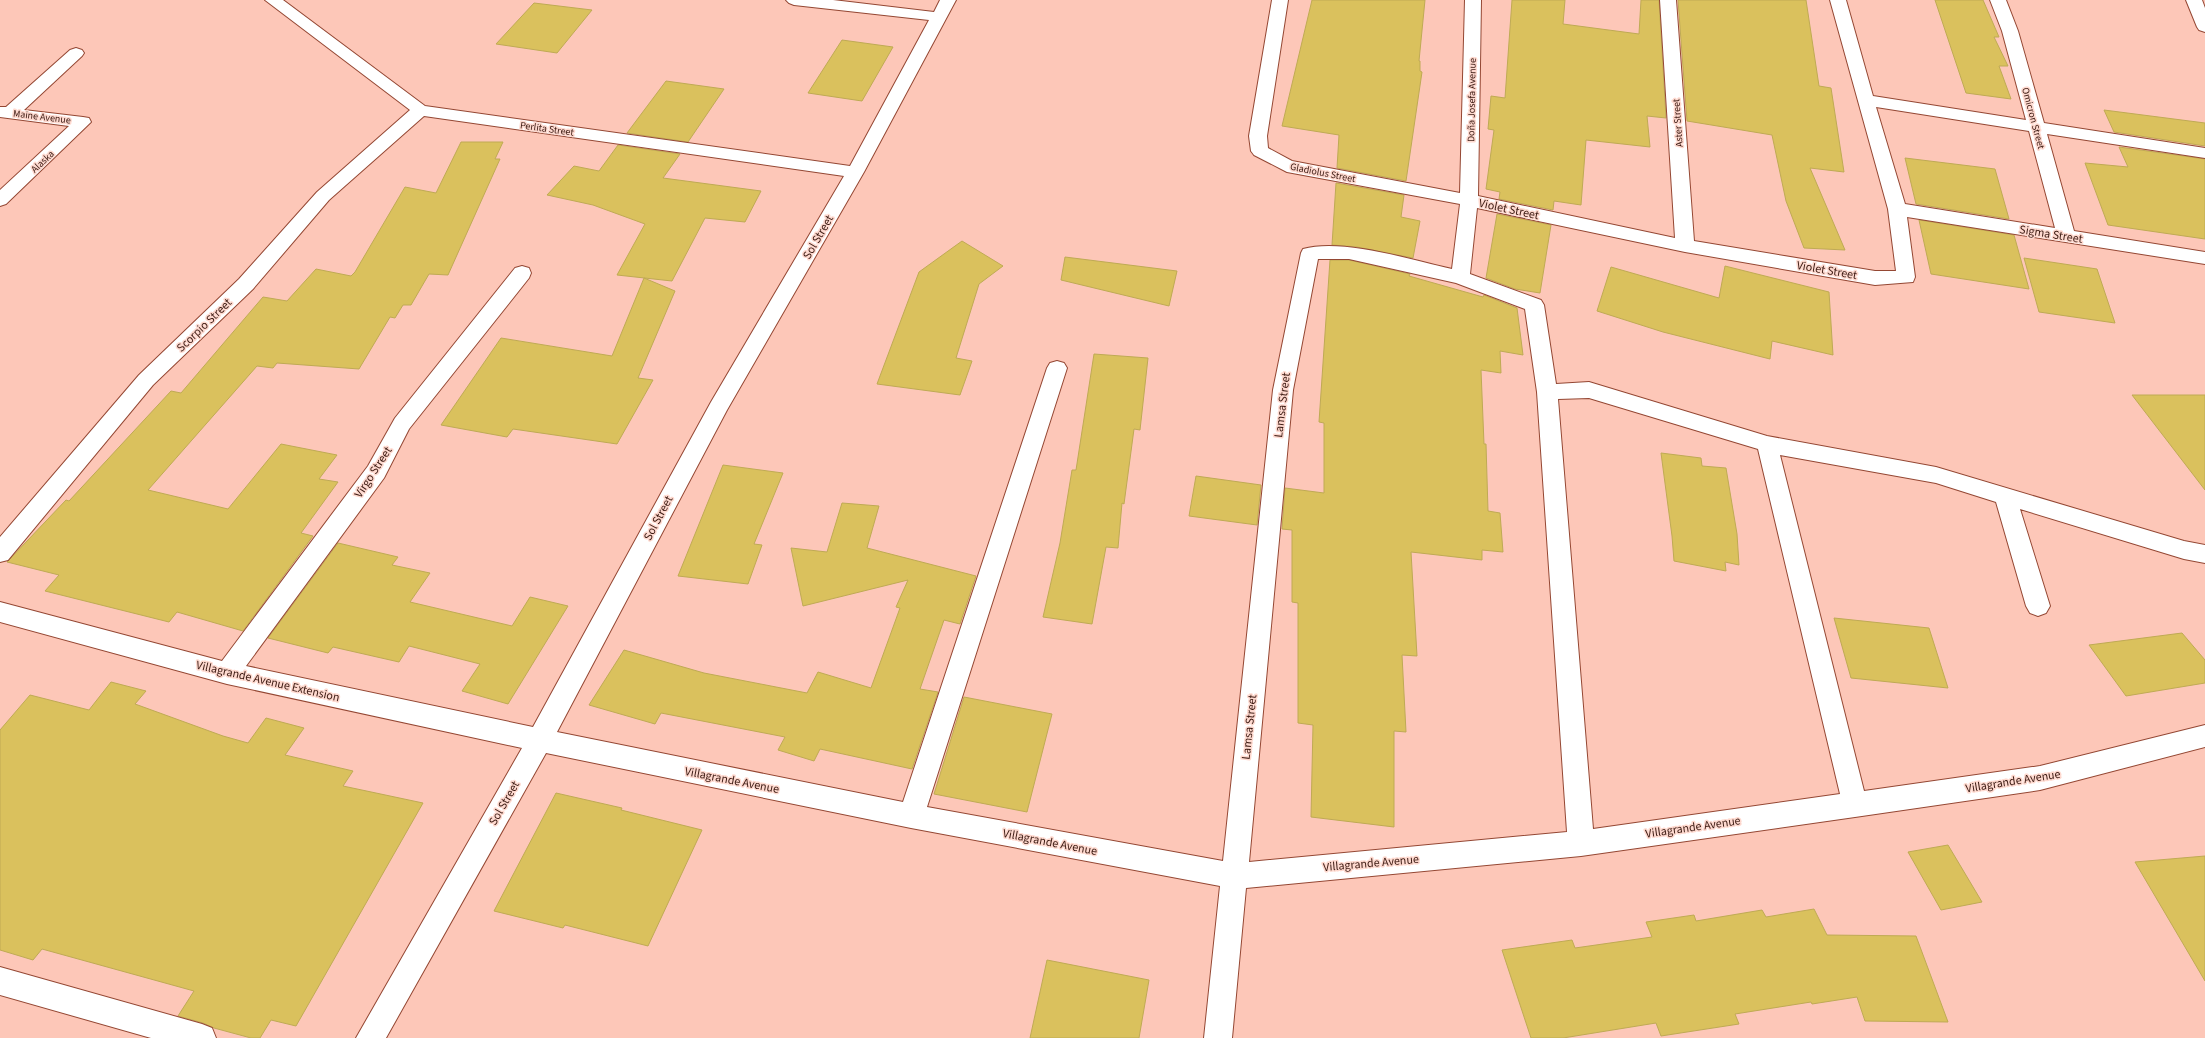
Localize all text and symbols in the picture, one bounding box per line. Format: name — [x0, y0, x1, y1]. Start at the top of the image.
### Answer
street label: Doña Josefa Avenue — [1464, 58, 1480, 142]
street label: Omicron Street — [2018, 86, 2048, 151]
street label: Aster Street — [1669, 98, 1687, 148]
street label: Maine Avenue — [12, 107, 72, 127]
street label: Perlita Street — [519, 118, 575, 140]
street label: Alaska — [28, 147, 57, 176]
street label: Gladiolus Street — [1289, 160, 1357, 186]
street label: Violet Street — [1477, 195, 1541, 224]
street label: Sol Street — [799, 212, 838, 262]
street label: Sigma Street — [2018, 221, 2084, 248]
street label: Violet Street — [1795, 257, 1858, 284]
street label: Scorpio Street — [173, 295, 236, 356]
street label: Lamsa Street — [1270, 372, 1295, 439]
street label: Virgo Street — [350, 443, 396, 501]
street label: Sol Street — [640, 493, 677, 544]
street label: Villagrande Avenue Extension — [194, 657, 341, 706]
street label: Lamsa Street — [1238, 694, 1261, 760]
street label: Villagrande Avenue — [683, 763, 781, 798]
street label: Villagrande Avenue — [1964, 766, 2062, 797]
street label: Sol Street — [485, 778, 524, 828]
street label: Villagrande Avenue — [1644, 812, 1742, 843]
street label: Villagrande Avenue — [1001, 825, 1099, 860]
street label: Villagrande Avenue — [1323, 851, 1420, 876]

